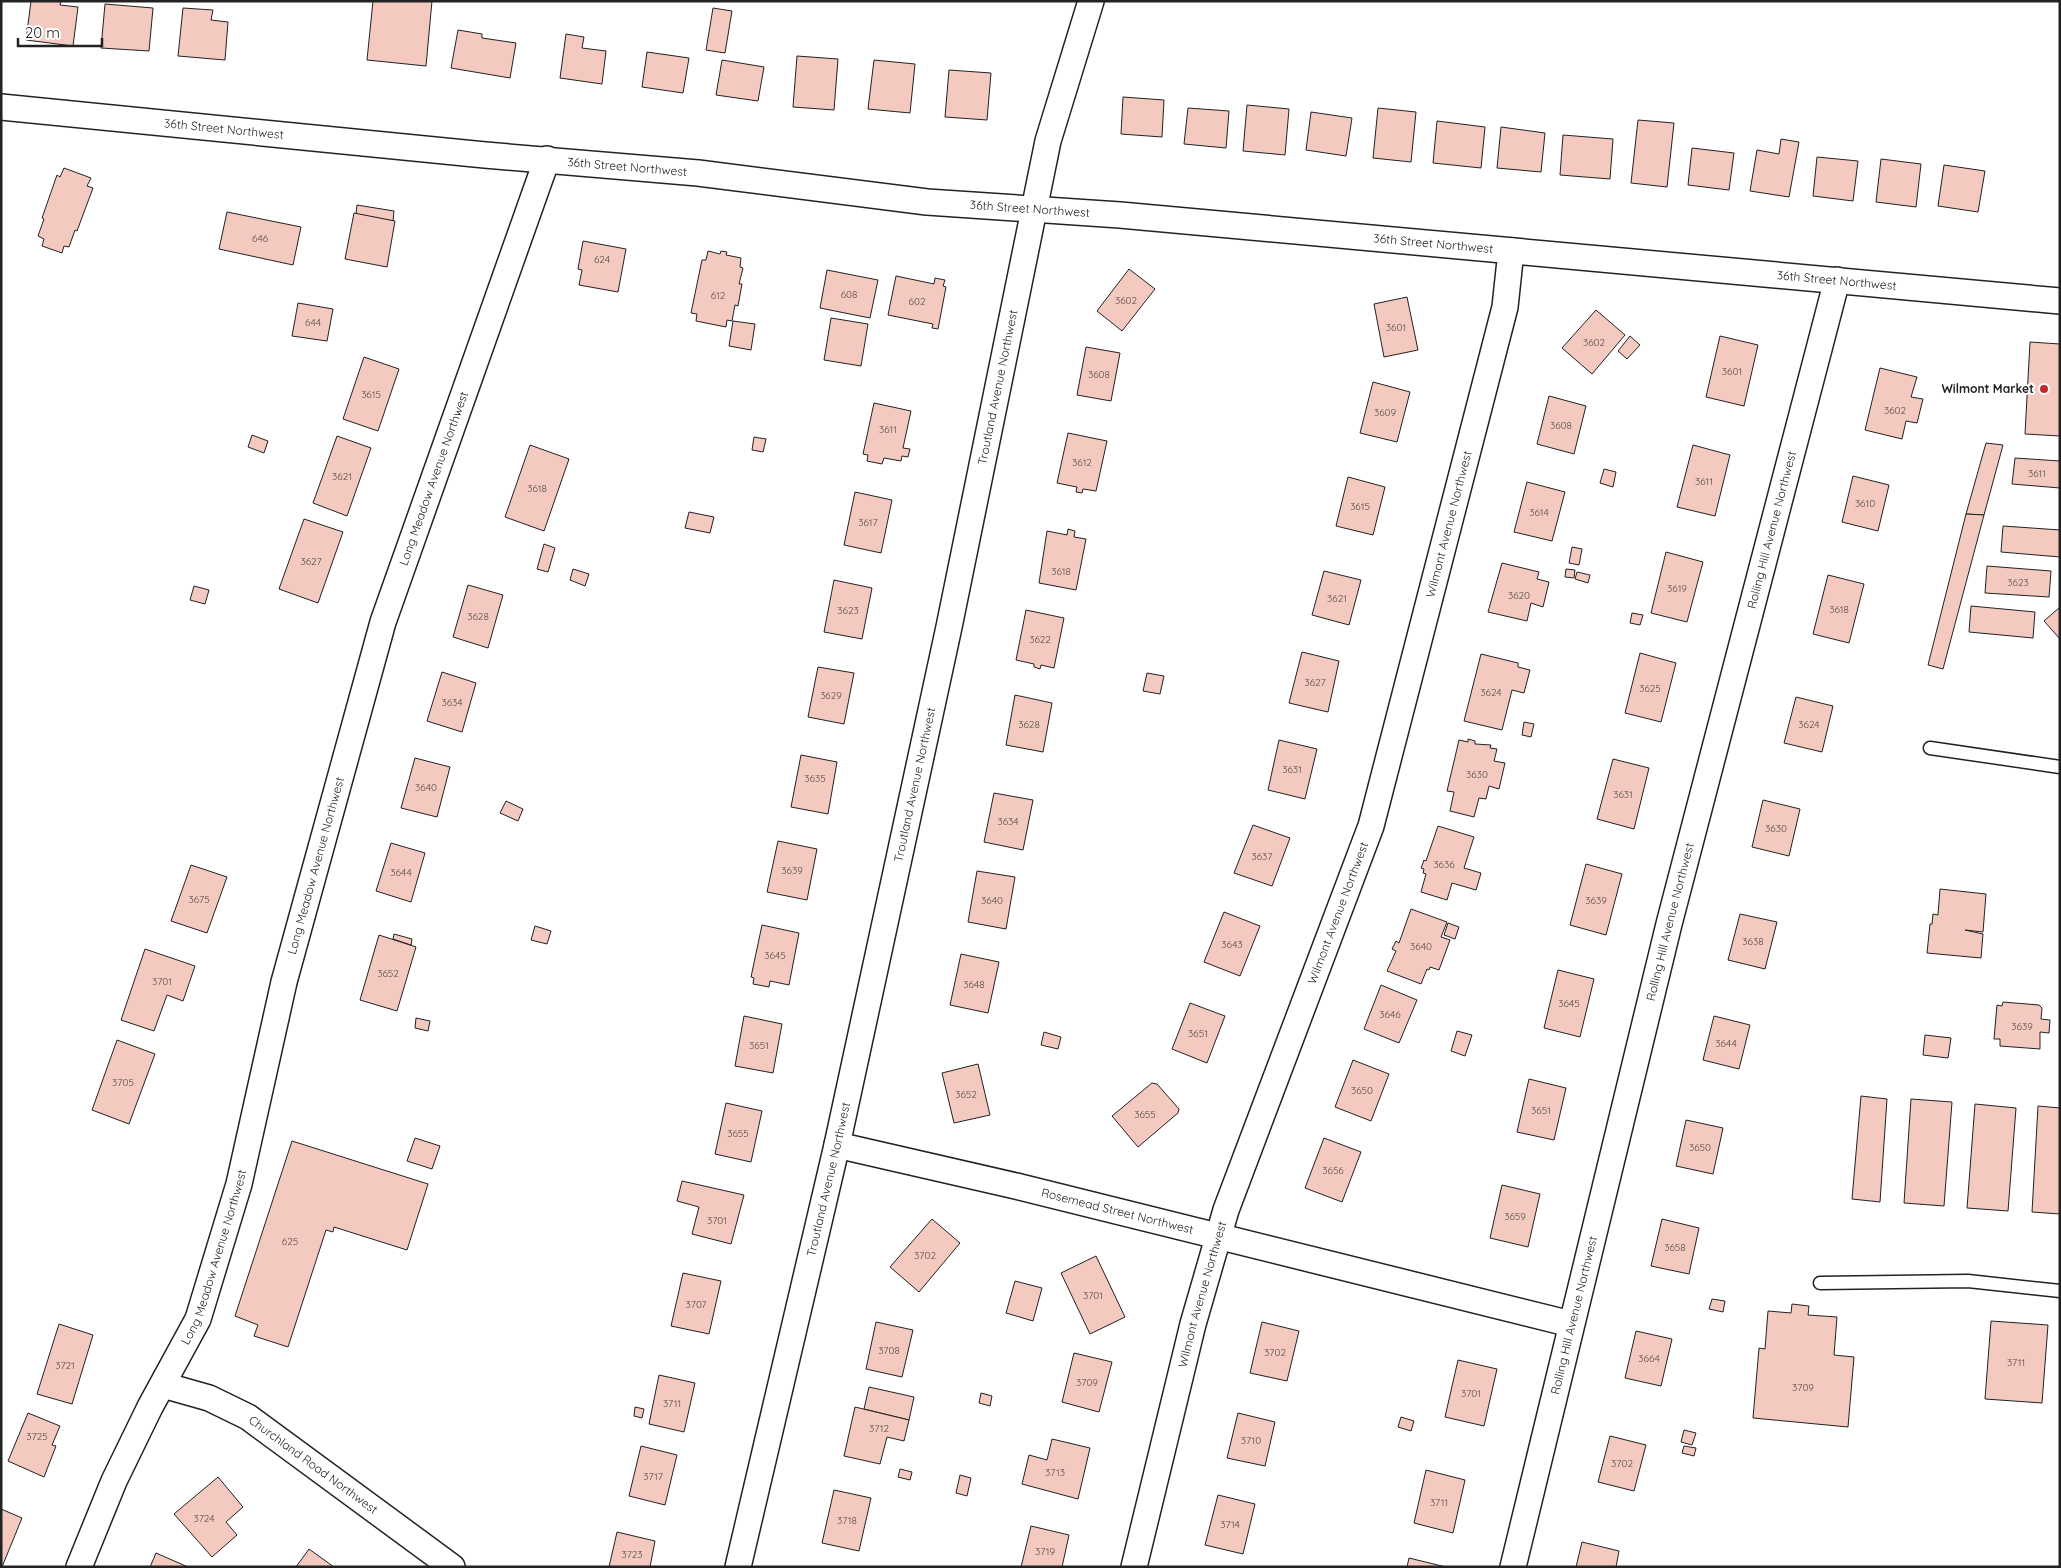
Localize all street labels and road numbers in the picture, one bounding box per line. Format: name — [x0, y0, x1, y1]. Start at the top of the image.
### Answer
street label: 36th Street Northwest — [163, 115, 284, 142]
street label: 36th Street Northwest — [567, 154, 688, 179]
street label: 36th Street Northwest — [969, 197, 1090, 220]
street label: 36th Street Northwest — [1373, 230, 1494, 256]
street label: 36th Street Northwest — [1776, 267, 1897, 293]
street label: Troutland Avenue Northwest — [974, 308, 1020, 466]
street label: Long Meadow Avenue Northwest — [396, 389, 471, 567]
street label: Wilmont Avenue Northwest — [1422, 449, 1475, 599]
street label: Rolling Hill Avenue Northwest — [1744, 449, 1799, 610]
street label: Troutland Avenue Northwest — [890, 706, 938, 863]
street label: Long Meadow Avenue Northwest — [284, 775, 347, 956]
street label: Wilmont Avenue Northwest — [1304, 840, 1371, 986]
street label: Rolling Hill Avenue Northwest — [1643, 841, 1697, 1002]
street label: Troutland Avenue Northwest — [803, 1101, 853, 1258]
street label: Long Meadow Avenue Northwest — [177, 1168, 249, 1347]
street label: Rosemead Street Northwest — [1040, 1185, 1195, 1237]
street label: Wilmont Avenue Northwest — [1175, 1220, 1229, 1369]
street label: Rolling Hill Avenue Northwest — [1547, 1234, 1600, 1396]
street label: Churchland Road Northwest — [246, 1412, 381, 1517]

